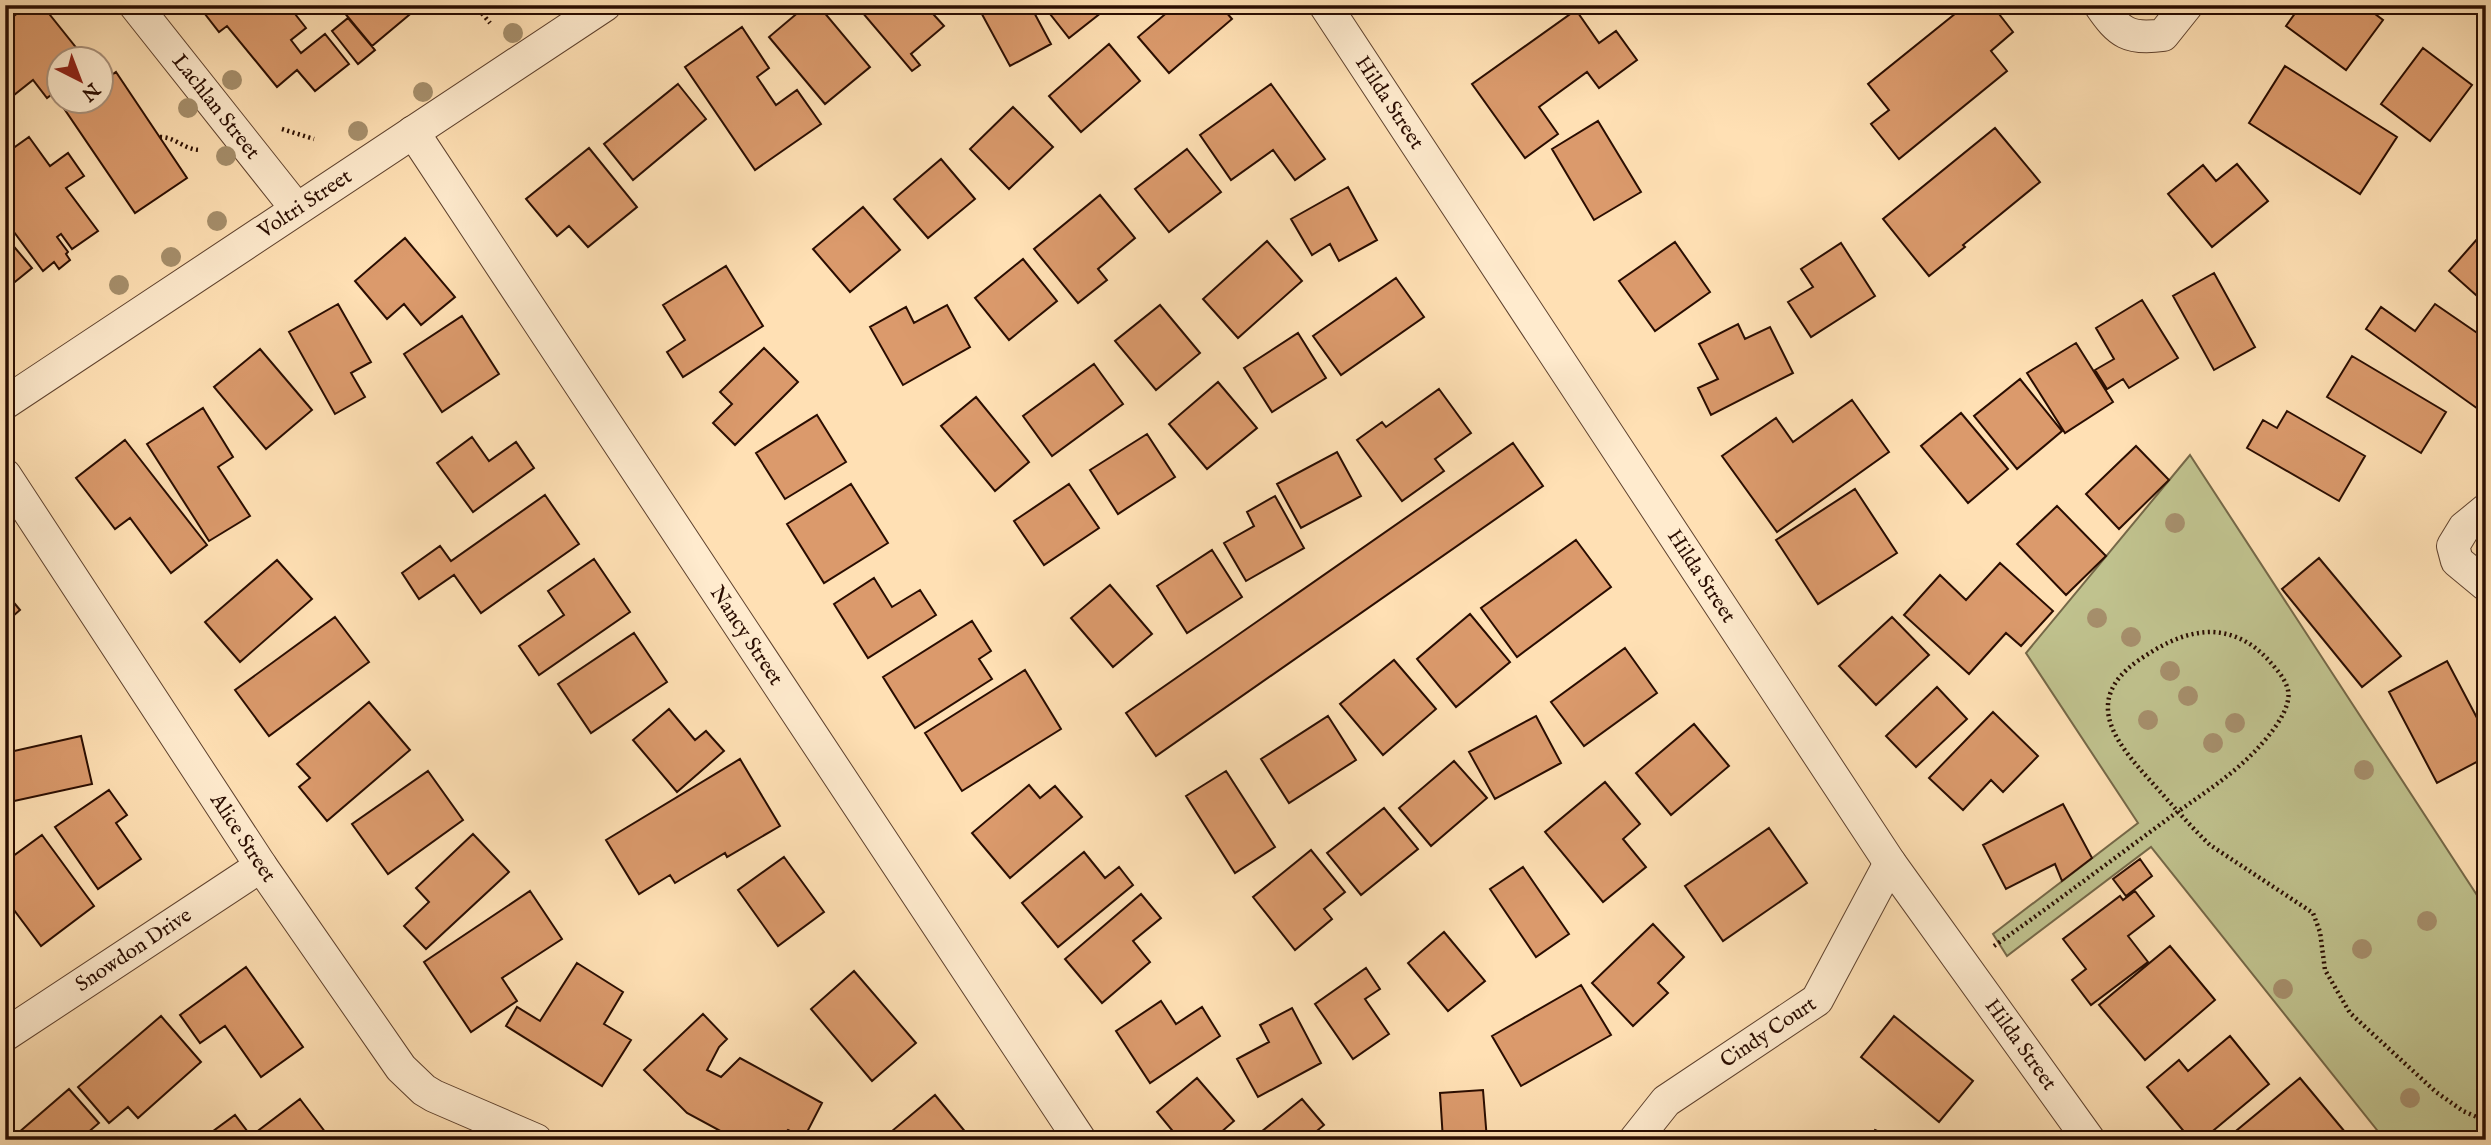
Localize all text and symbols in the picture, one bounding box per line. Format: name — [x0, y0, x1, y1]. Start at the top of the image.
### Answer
north arrow — [46, 46, 116, 116]
street label: Lachlan Street — [166, 49, 266, 165]
street label: Hilda Street — [1349, 51, 1430, 155]
text: N — [75, 76, 105, 106]
street label: Voltri Street — [252, 163, 357, 245]
street label: Hilda Street — [1661, 524, 1742, 628]
street label: Nancy Street — [704, 581, 789, 691]
street label: Alice Street — [203, 788, 282, 888]
street label: Snowdon Drive — [70, 902, 197, 998]
street label: Cindy Court — [1715, 991, 1822, 1074]
street label: Hilda Street — [1978, 994, 2063, 1096]

